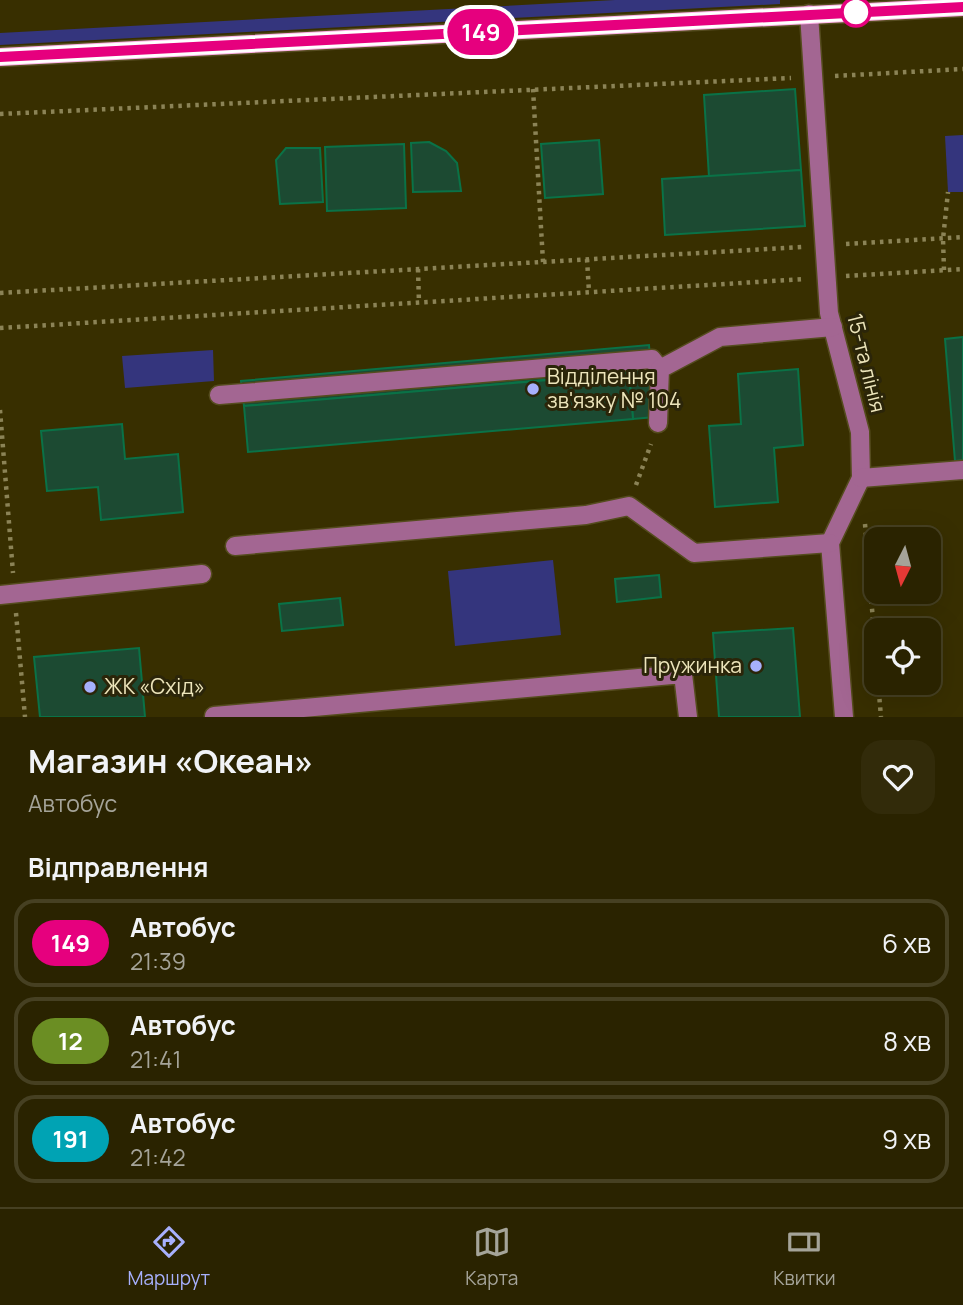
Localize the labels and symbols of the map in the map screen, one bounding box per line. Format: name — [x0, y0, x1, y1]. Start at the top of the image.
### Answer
unlabelled marker — [841, 0, 871, 27]
line badge: 149 — [441, 9, 521, 55]
street label: 15-та лінія — [841, 310, 893, 415]
place label: Відділення зв'язку № 104 — [547, 362, 681, 414]
marker: Відділення зв'язку № 104 — [525, 381, 541, 397]
north arrow — [864, 527, 942, 604]
place label: Пружинка — [643, 651, 742, 679]
marker: Пружинка — [748, 658, 764, 674]
place label: ЖК «Схід» — [104, 672, 205, 700]
marker: ЖК «Схід» — [82, 679, 98, 695]

